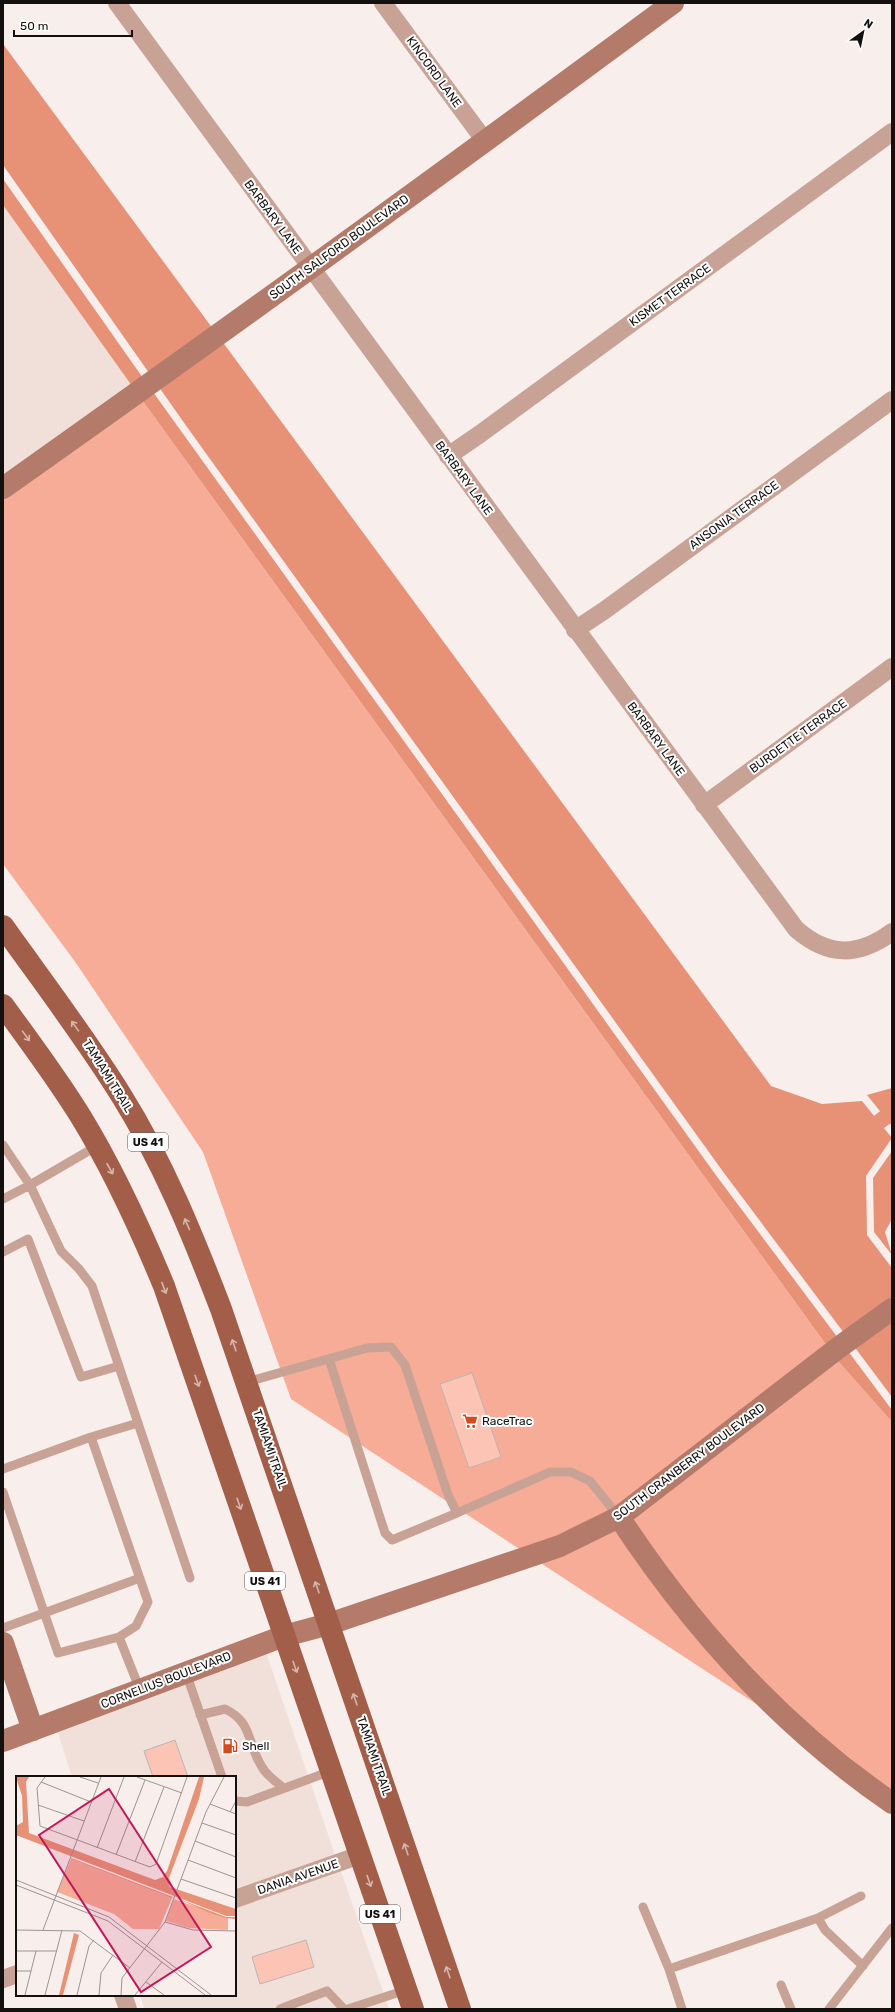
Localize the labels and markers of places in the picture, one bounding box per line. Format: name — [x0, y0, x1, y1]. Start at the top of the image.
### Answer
supermarket icon: RaceTrac — [461, 1412, 479, 1430]
place label: RaceTrac — [482, 1414, 533, 1428]
fuel station icon: Shell — [221, 1737, 239, 1755]
place label: Shell — [242, 1739, 269, 1753]

